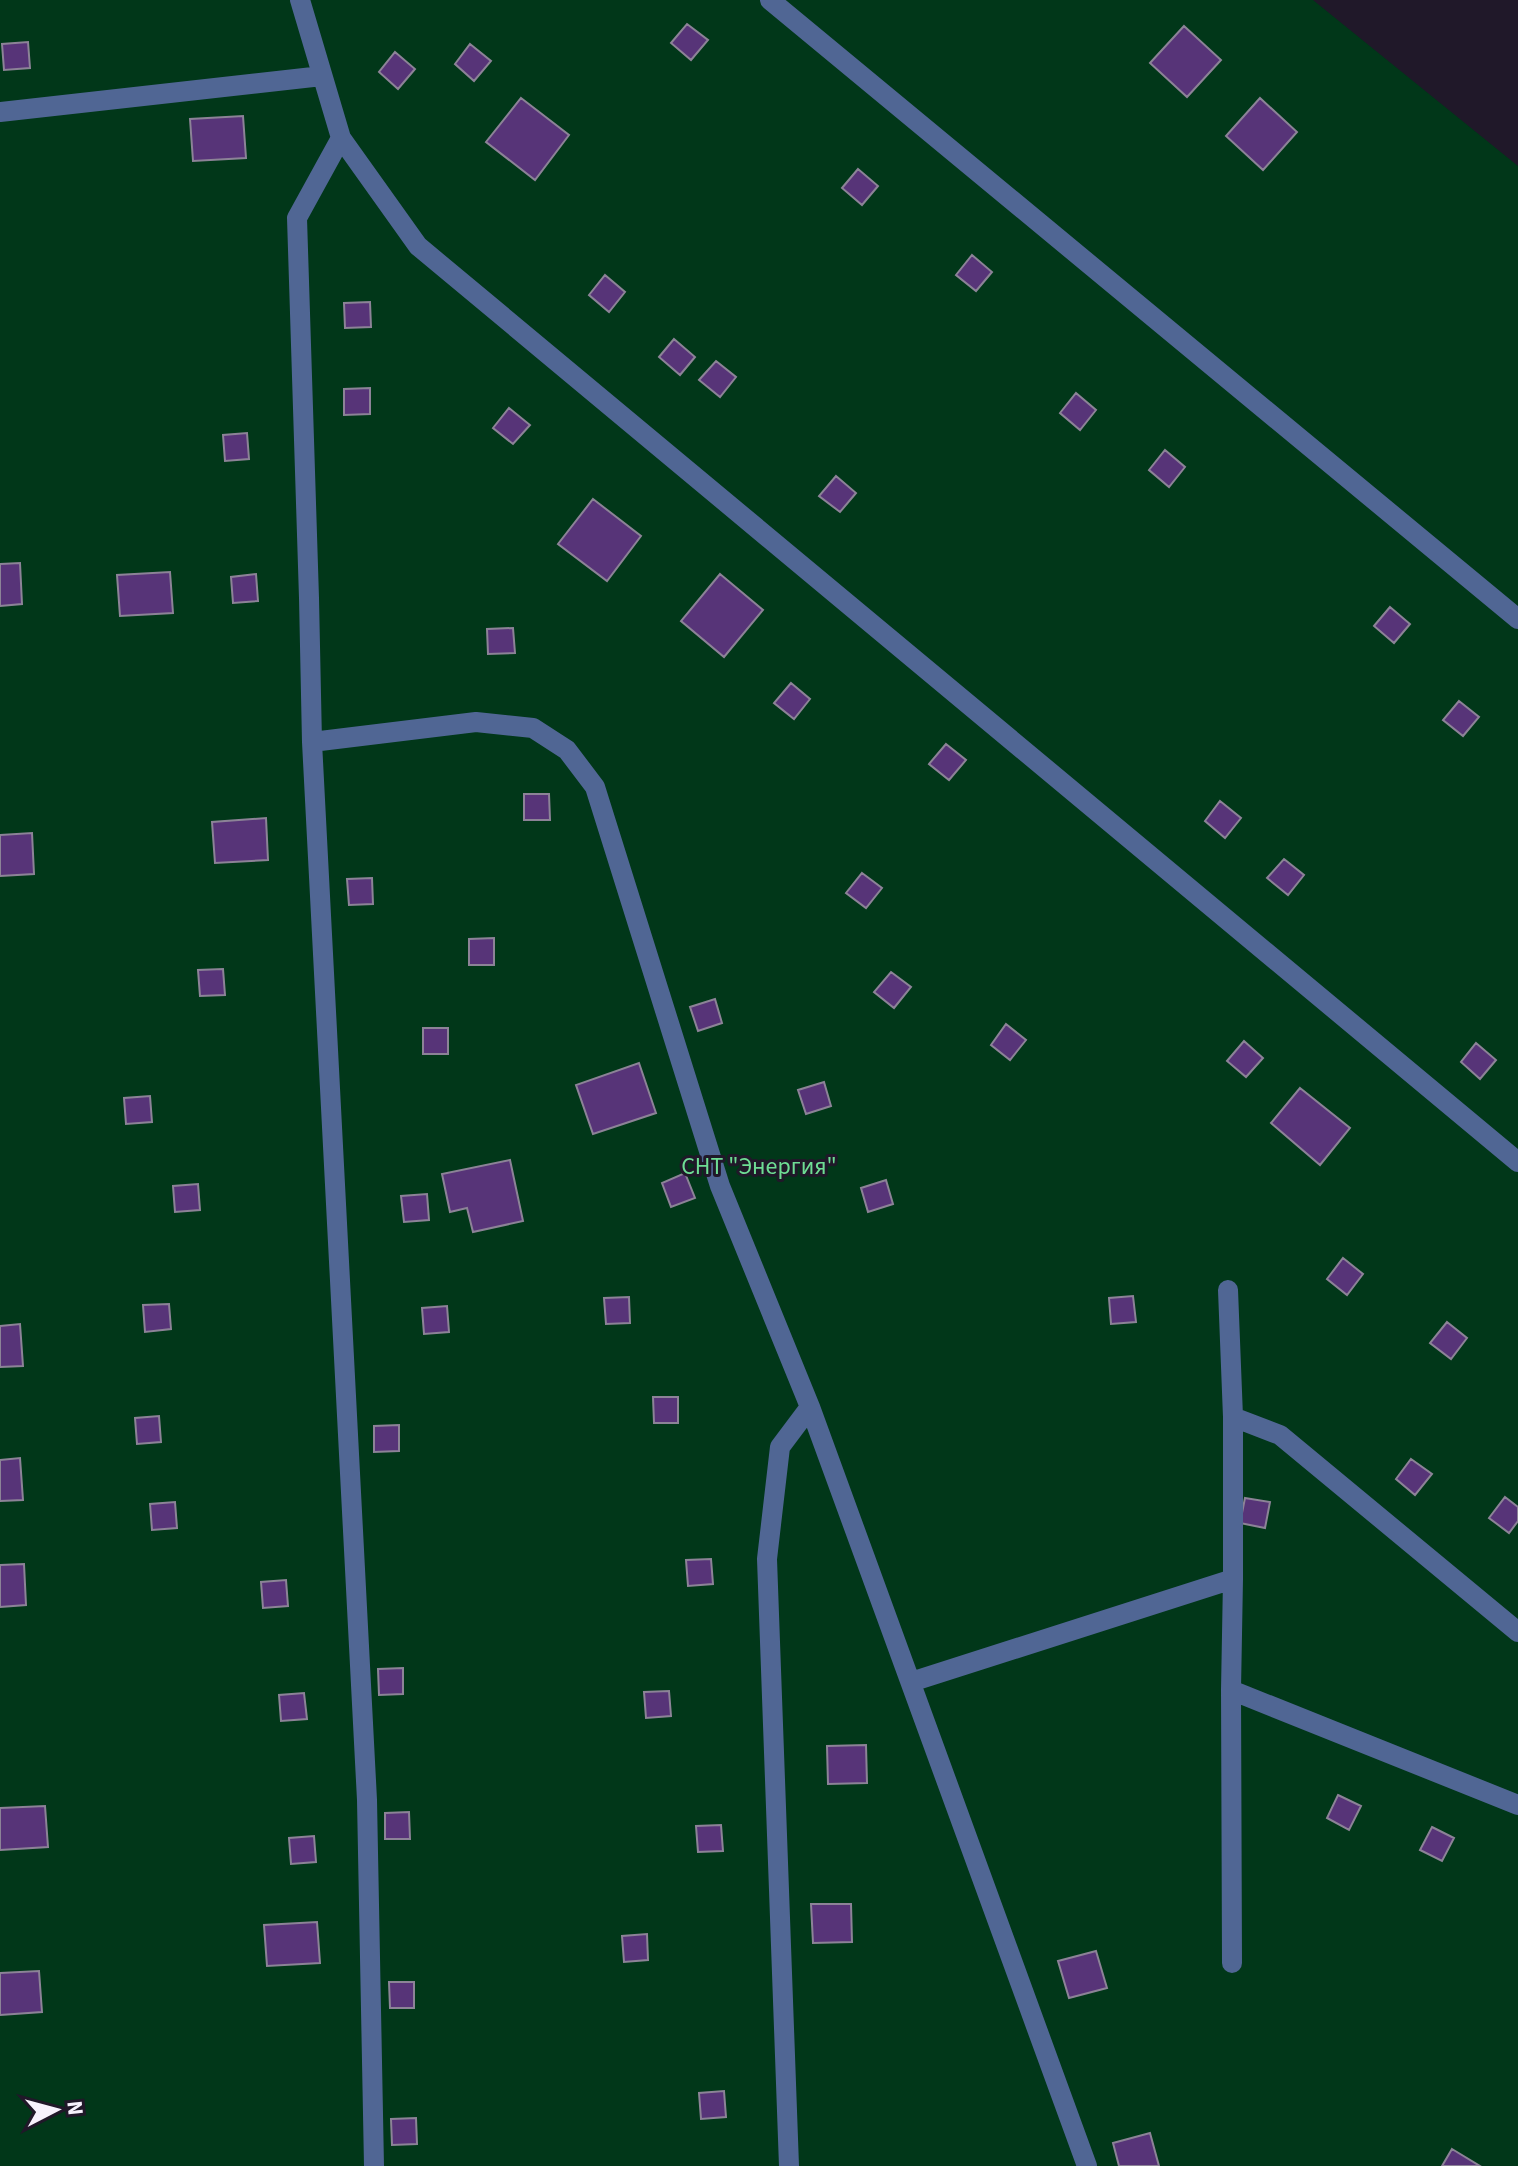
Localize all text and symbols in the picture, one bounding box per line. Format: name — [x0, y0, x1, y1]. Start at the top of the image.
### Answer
park label: СНТ "Энергия" — [681, 1149, 837, 1184]
north arrow — [16, 2070, 96, 2150]
text: N — [58, 2099, 92, 2117]

